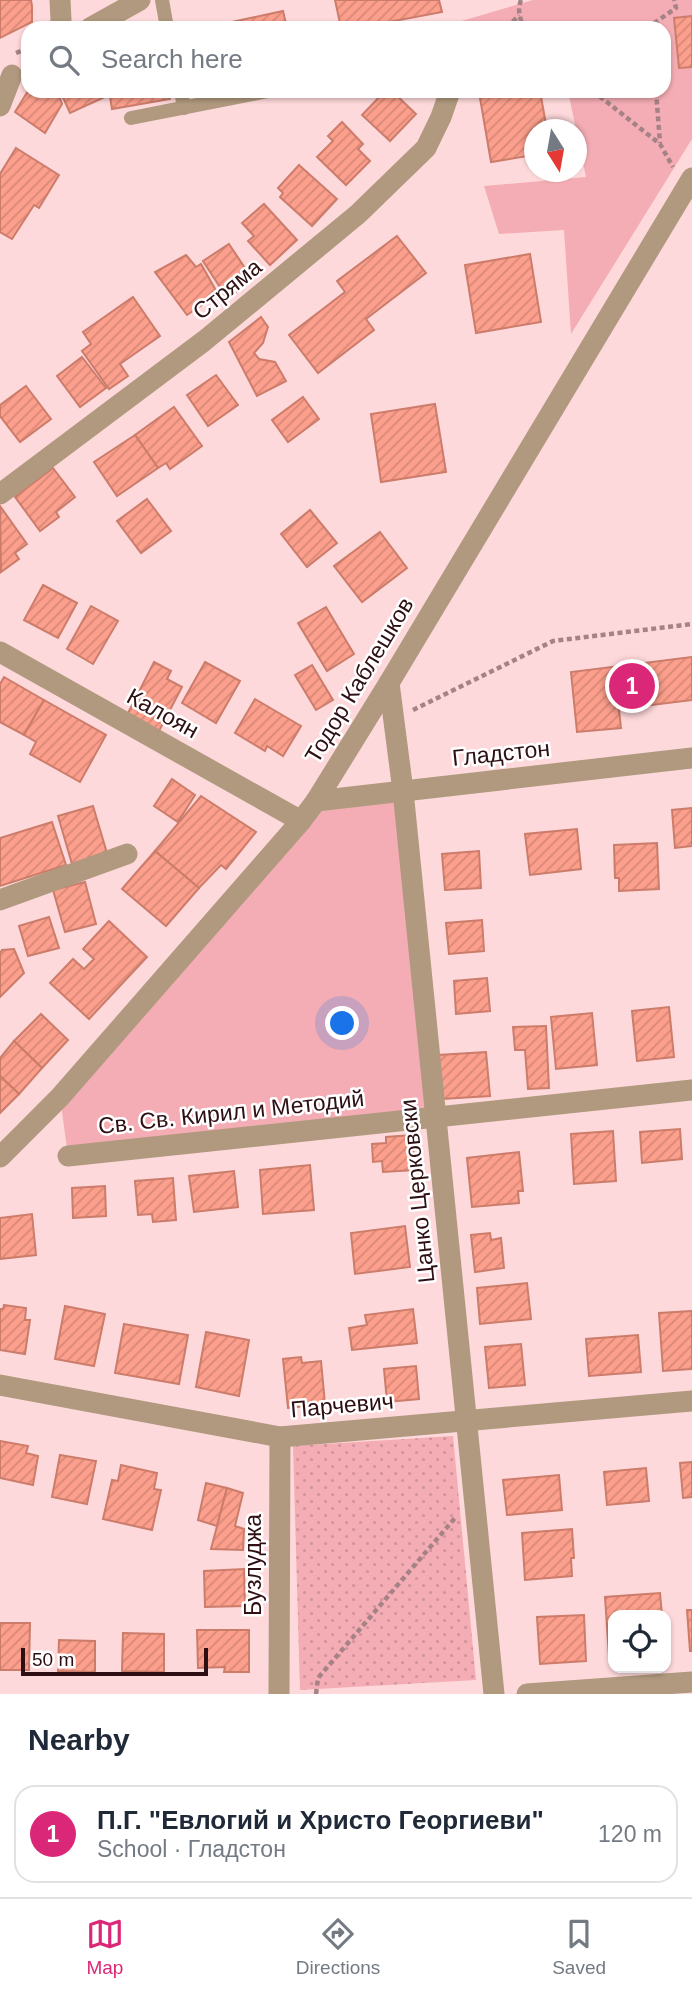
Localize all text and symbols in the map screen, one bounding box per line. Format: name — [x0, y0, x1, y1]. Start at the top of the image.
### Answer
search box — [21, 21, 671, 98]
icon: search — [45, 41, 83, 79]
text: Search here — [101, 44, 243, 74]
north arrow — [524, 119, 587, 182]
street label: Стряма — [187, 253, 267, 325]
street label: Тодор Каблешков — [299, 593, 419, 767]
pin: 1 — [609, 660, 655, 712]
street label: Калоян — [123, 683, 203, 743]
street label: Гладстон — [451, 735, 551, 771]
your location — [325, 1006, 359, 1040]
street label: Св. Св. Кирил и Методий — [97, 1085, 365, 1139]
street label: Цанко Церковски — [394, 1098, 440, 1284]
street label: Парчевич — [289, 1388, 395, 1422]
street label: Бузлуджа — [240, 1514, 266, 1616]
map controls — [608, 1610, 671, 1673]
button: locate — [608, 1610, 671, 1673]
scale bar — [21, 1645, 208, 1677]
text: 50 m — [32, 1649, 74, 1670]
text: Nearby — [28, 1723, 130, 1756]
text: П.Г. "Евлогий и Христо Георгиеви" — [97, 1805, 544, 1835]
text: 1 — [47, 1821, 59, 1847]
text: 120 m — [598, 1821, 662, 1847]
text: School · Гладстон — [97, 1836, 286, 1862]
tab: Map — [86, 1915, 124, 1979]
tab: Directions — [296, 1915, 380, 1979]
tab: Saved — [552, 1915, 606, 1979]

